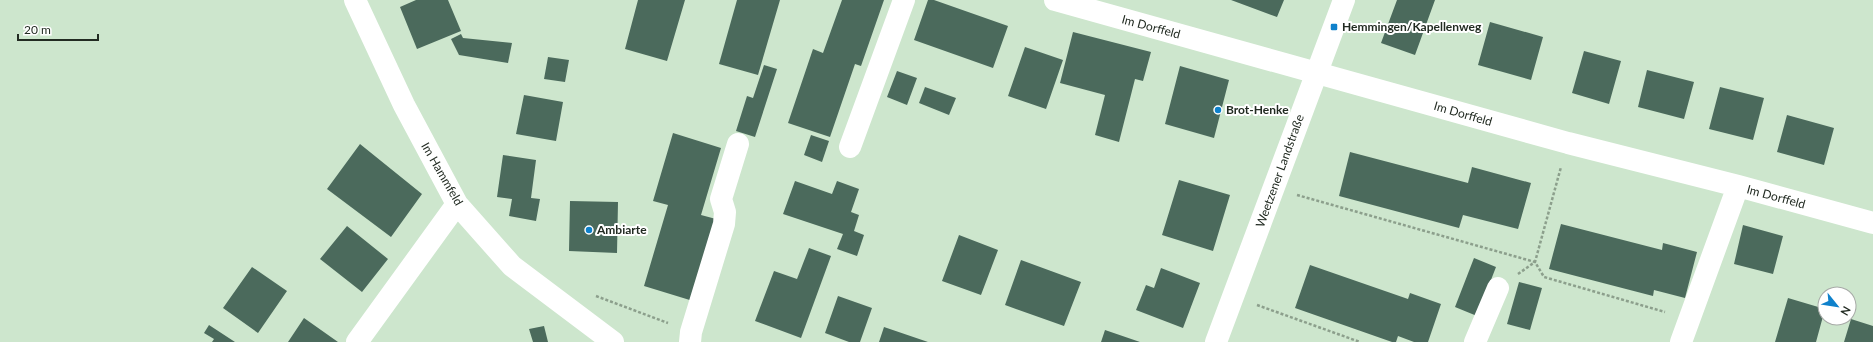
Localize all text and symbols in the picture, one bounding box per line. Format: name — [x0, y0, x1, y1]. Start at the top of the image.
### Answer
street label: Im Dorffeld — [1120, 11, 1182, 42]
scale bar — [18, 16, 98, 42]
place label: Hemmingen/Kapellenweg — [1342, 19, 1482, 34]
text: 20 m — [24, 22, 51, 37]
marker: Hemmingen/Kapellenweg — [1329, 22, 1339, 32]
street label: Im Dorffeld — [1432, 98, 1494, 129]
place label: Brot-Henke — [1226, 102, 1289, 117]
marker: Brot-Henke — [1213, 105, 1223, 115]
street label: Weetzener Landstraße — [1252, 112, 1307, 229]
street label: Im Hammfeld — [418, 139, 467, 208]
street label: Im Dorffeld — [1745, 181, 1807, 212]
place label: Ambiarte — [596, 222, 647, 237]
marker: Ambiarte — [584, 225, 594, 235]
north arrow — [1817, 286, 1857, 326]
text: N — [1838, 304, 1854, 318]

